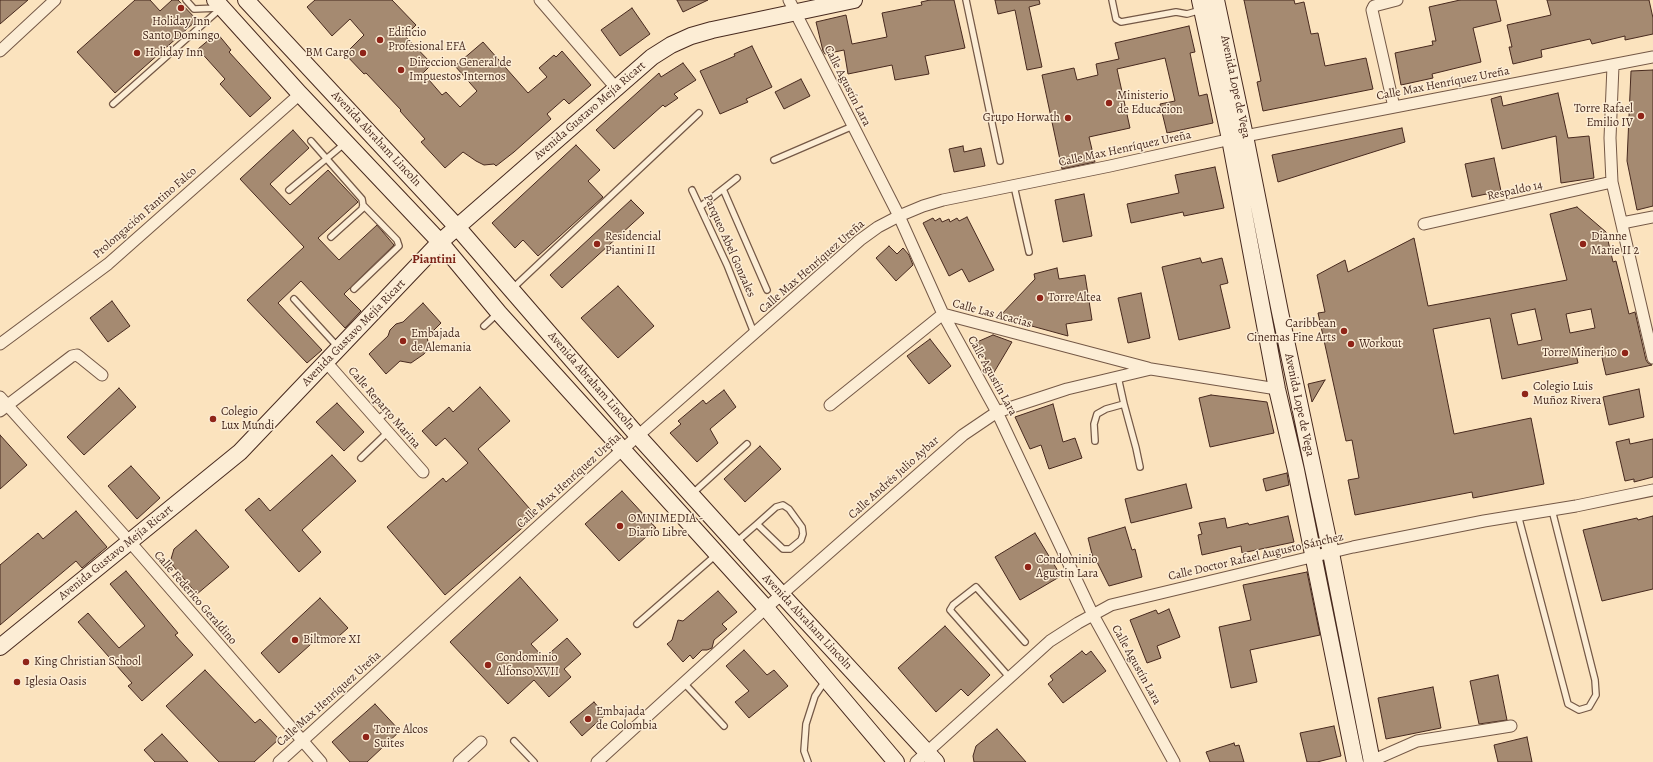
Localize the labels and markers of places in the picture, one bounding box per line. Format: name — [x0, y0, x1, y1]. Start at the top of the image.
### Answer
marker: Holiday Inn Santo Domingo — [176, 3, 186, 13]
place label: Holiday Inn Santo Domingo — [143, 15, 219, 43]
place label: Edificio Profesional EFA — [388, 26, 466, 54]
marker: Edificio Profesional EFA — [375, 35, 385, 45]
place label: Holiday Inn — [145, 46, 203, 60]
place label: BM Cargo — [306, 46, 355, 60]
marker: Holiday Inn — [132, 48, 142, 58]
marker: BM Cargo — [358, 48, 368, 58]
place label: Direccion General de Impuestos Internos — [409, 56, 511, 84]
marker: Direccion General de Impuestos Internos — [396, 65, 406, 75]
place label: Ministerio de Educacion — [1117, 89, 1183, 117]
marker: Ministerio de Educacion — [1104, 98, 1114, 108]
place label: Torre Rafael Emilio IV — [1574, 102, 1633, 130]
place label: Grupo Horwath — [983, 111, 1060, 125]
marker: Torre Rafael Emilio IV — [1636, 111, 1646, 121]
marker: Grupo Horwath — [1063, 113, 1073, 123]
place label: Residencial Piantini II — [605, 230, 661, 258]
place label: Dianne Marie II 2 — [1591, 230, 1639, 258]
marker: Residencial Piantini II — [592, 239, 602, 249]
marker: Dianne Marie II 2 — [1578, 239, 1588, 249]
place label: Torre Altea — [1048, 291, 1101, 305]
marker: Torre Altea — [1035, 293, 1045, 303]
place label: Caribbean Cinemas Fine Arts — [1247, 317, 1336, 345]
marker: Caribbean Cinemas Fine Arts — [1339, 326, 1349, 336]
place label: Embajada de Alemania — [411, 327, 471, 355]
marker: Embajada de Alemania — [398, 336, 408, 346]
place label: Workout — [1359, 337, 1402, 351]
marker: Workout — [1346, 339, 1356, 349]
place label: Torre Mineri 10 — [1542, 346, 1617, 360]
marker: Torre Mineri 10 — [1620, 348, 1630, 358]
place label: Colegio Luis Muñoz Rivera — [1533, 380, 1601, 408]
marker: Colegio Luis Muñoz Rivera — [1520, 389, 1530, 399]
place label: Colegio Lux Mundi — [221, 405, 274, 433]
marker: Colegio Lux Mundi — [208, 414, 218, 424]
place label: OMNIMEDIA - Diario Libre — [628, 512, 703, 540]
marker: OMNIMEDIA - Diario Libre — [615, 521, 625, 531]
place label: Condominio Agustin Lara — [1036, 553, 1098, 581]
marker: Condominio Agustin Lara — [1023, 562, 1033, 572]
place label: Biltmore XI — [303, 633, 361, 647]
marker: Biltmore XI — [290, 635, 300, 645]
place label: Condominio Alfonso XVII — [496, 651, 559, 679]
place label: King Christian School — [34, 655, 141, 669]
marker: King Christian School — [21, 657, 31, 667]
marker: Condominio Alfonso XVII — [483, 660, 493, 670]
place label: Iglesia Oasis — [25, 675, 87, 689]
marker: Iglesia Oasis — [12, 677, 22, 687]
place label: Embajada de Colombia — [596, 705, 657, 733]
marker: Embajada de Colombia — [583, 714, 593, 724]
place label: Torre Alcos Suites — [374, 723, 428, 751]
marker: Torre Alcos Suites — [361, 732, 371, 742]

